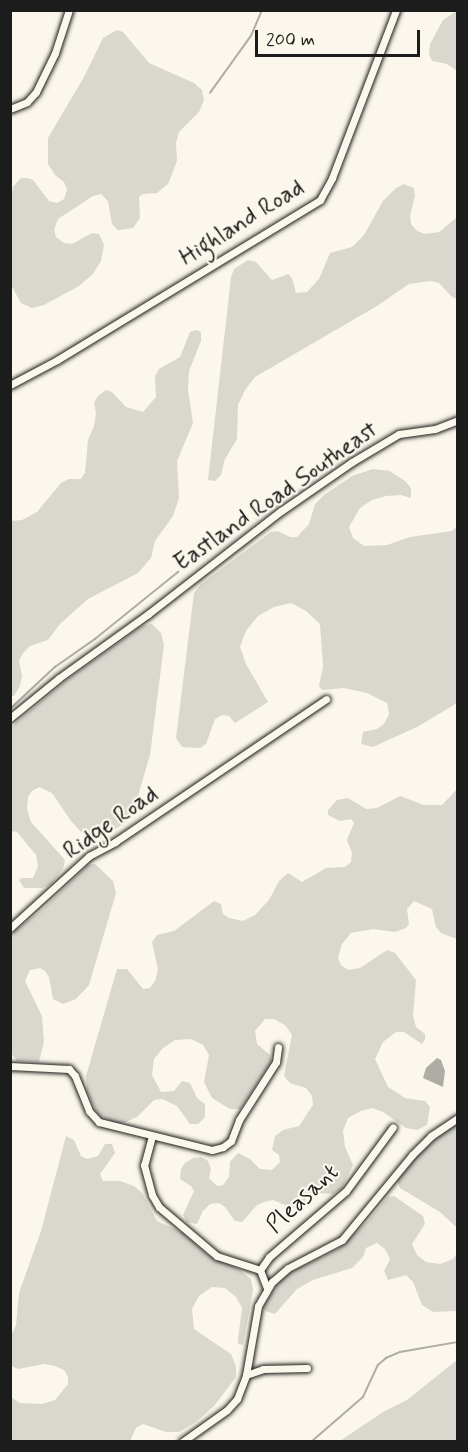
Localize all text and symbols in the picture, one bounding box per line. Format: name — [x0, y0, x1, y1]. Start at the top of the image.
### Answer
scale bar — [258, 18, 423, 56]
text: 200 m — [266, 28, 315, 52]
street label: Highland Road — [174, 173, 310, 273]
street label: Eastland Road Southeast — [169, 416, 383, 578]
street label: Ridge Road — [58, 780, 164, 866]
street label: Pleasant — [261, 1158, 345, 1240]

